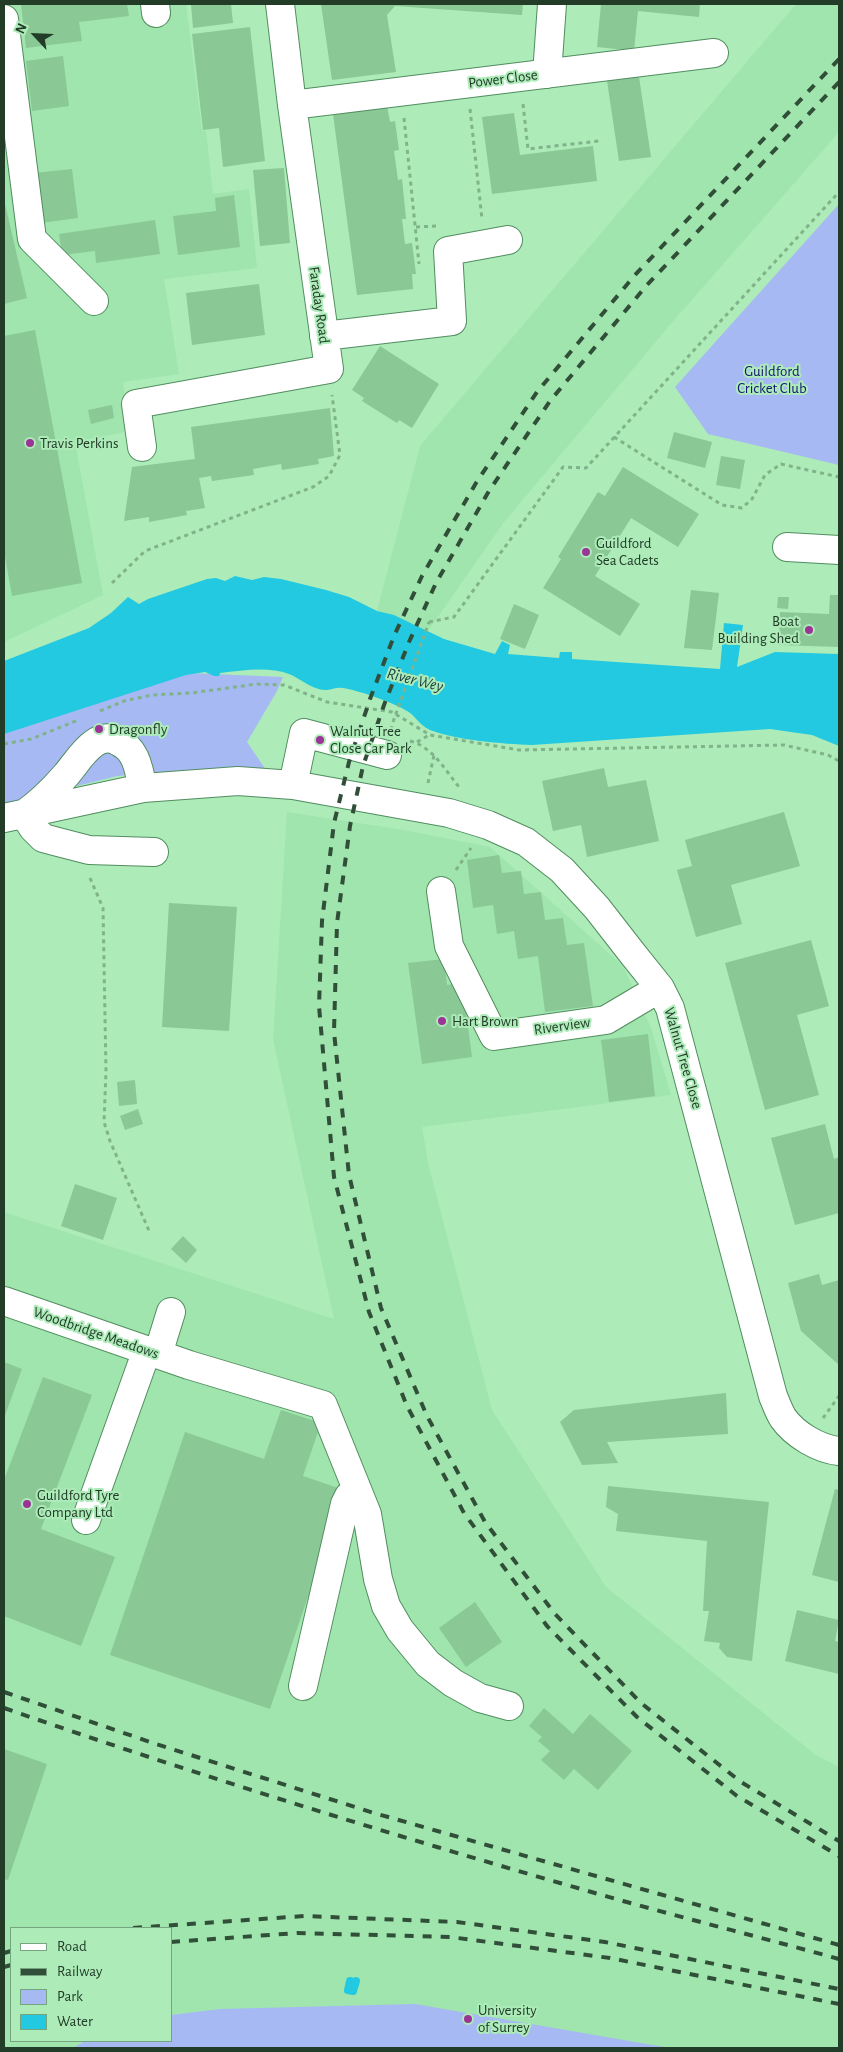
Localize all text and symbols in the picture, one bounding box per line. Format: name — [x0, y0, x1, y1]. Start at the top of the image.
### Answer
north arrow — [10, 10, 60, 60]
text: N — [13, 21, 30, 36]
street label: Power Close — [467, 66, 539, 92]
street label: Faraday Road — [305, 265, 333, 345]
park label: Guildford Cricket Club — [737, 362, 807, 397]
place label: Travis Perkins — [40, 434, 119, 452]
marker: Travis Perkins — [24, 437, 36, 449]
place label: Guildford Sea Cadets — [596, 534, 659, 569]
marker: Guildford Sea Cadets — [580, 546, 592, 558]
place label: Boat Building Shed — [718, 612, 799, 647]
marker: Boat Building Shed — [803, 624, 815, 636]
water label: River Wey — [385, 664, 445, 696]
place label: Dragonfly — [109, 720, 167, 738]
place label: Walnut Tree Close Car Park — [330, 722, 412, 757]
marker: Dragonfly — [93, 723, 105, 735]
marker: Walnut Tree Close Car Park — [314, 734, 326, 746]
street label: Walnut Tree Close — [660, 1005, 706, 1111]
place label: Hart Brown — [452, 1012, 519, 1030]
street label: Riverview — [533, 1013, 591, 1039]
marker: Hart Brown — [436, 1015, 448, 1027]
street label: Woodbridge Meadows — [31, 1303, 161, 1363]
place label: Guildford Tyre Company Ltd — [37, 1486, 120, 1521]
marker: Guildford Tyre Company Ltd — [21, 1498, 33, 1510]
legend — [10, 1927, 172, 2042]
text: Road — [57, 1939, 87, 1954]
text: Railway — [57, 1964, 102, 1979]
text: Park — [57, 1989, 83, 2004]
place label: University of Surrey — [478, 2001, 537, 2036]
marker: University of Surrey — [462, 2013, 474, 2025]
text: Water — [57, 2014, 93, 2029]

